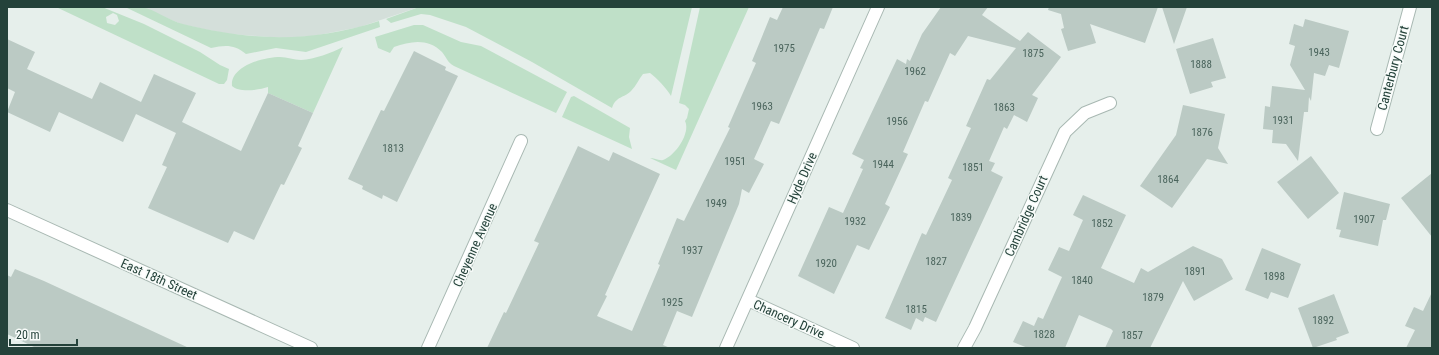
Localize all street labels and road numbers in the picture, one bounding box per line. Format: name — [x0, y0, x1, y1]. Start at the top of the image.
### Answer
street label: Canterbury Court — [1374, 24, 1412, 112]
street label: Hyde Drive — [784, 150, 820, 206]
street label: Cambridge Court — [1001, 173, 1051, 259]
street label: Cheyenne Avenue — [450, 201, 500, 289]
street label: East 18th Street — [119, 256, 200, 303]
street label: Chancery Drive — [751, 297, 827, 341]

